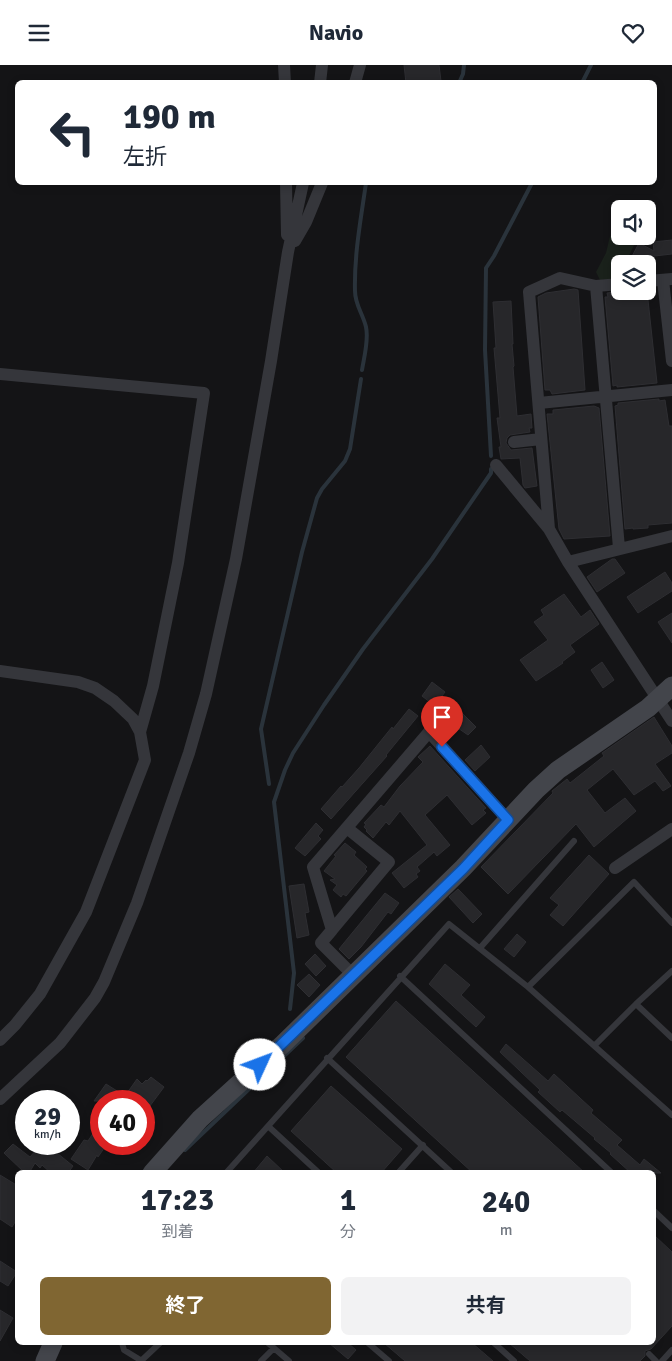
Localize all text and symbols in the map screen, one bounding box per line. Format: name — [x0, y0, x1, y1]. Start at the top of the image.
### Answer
icon: menu — [25, 19, 53, 47]
text: Navio — [309, 19, 363, 46]
icon: heart — [619, 19, 647, 47]
text: 190 m — [123, 95, 216, 138]
icon: left — [40, 100, 105, 165]
text: 左折 — [123, 143, 167, 170]
map controls — [611, 200, 656, 300]
button: sound — [611, 200, 656, 245]
button: layers — [611, 255, 656, 300]
pin — [421, 696, 463, 747]
icon: arrive — [428, 703, 456, 731]
position arrow — [233, 1038, 285, 1090]
speed limit sign: 40 — [90, 1090, 155, 1155]
text: 29 — [34, 1101, 61, 1132]
text: km/h — [34, 1127, 61, 1142]
text: 17:23 — [141, 1182, 214, 1219]
text: 1 — [340, 1182, 356, 1219]
text: 240 — [482, 1184, 530, 1221]
text: m — [500, 1220, 512, 1240]
text: 到着 — [161, 1222, 193, 1242]
text: 分 — [340, 1222, 356, 1242]
button: 終了 — [40, 1277, 331, 1335]
button: 共有 — [341, 1277, 631, 1335]

